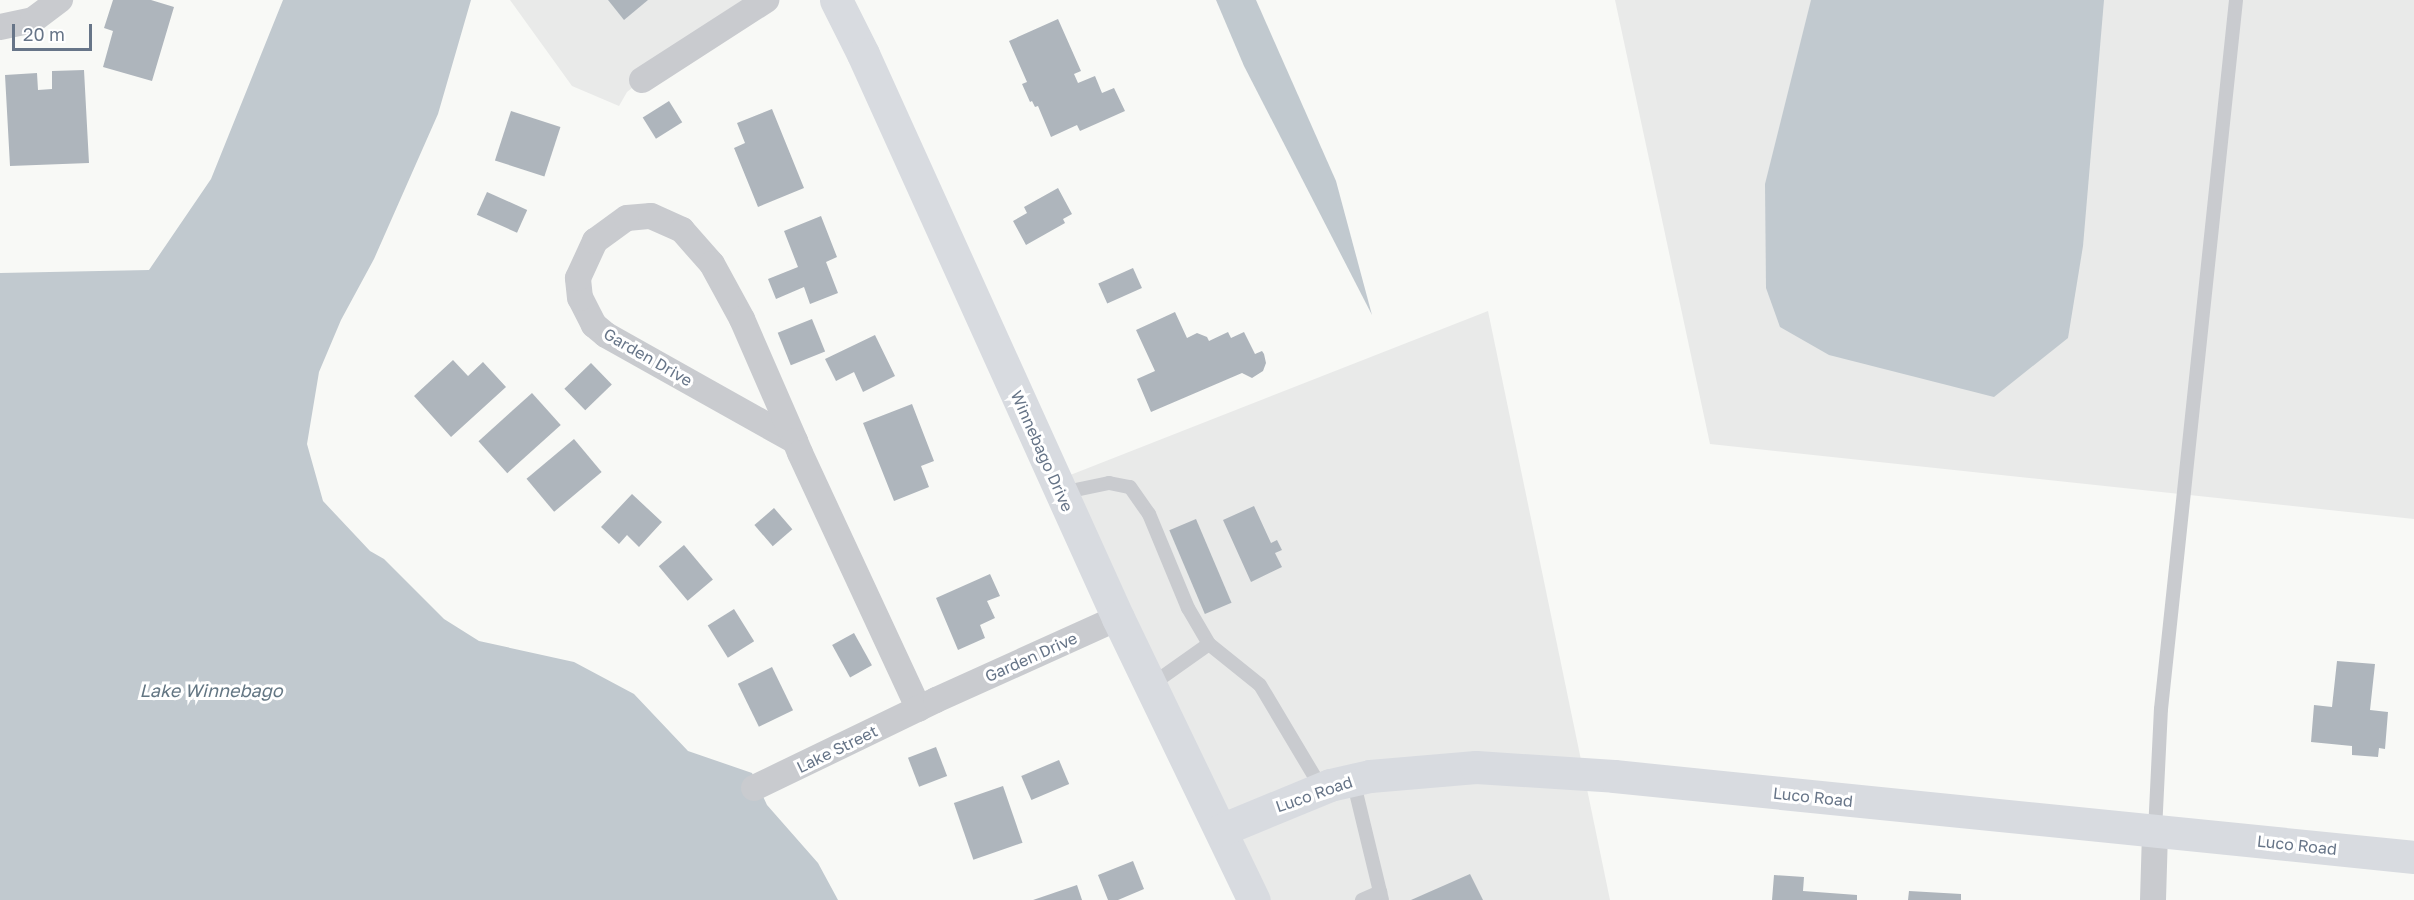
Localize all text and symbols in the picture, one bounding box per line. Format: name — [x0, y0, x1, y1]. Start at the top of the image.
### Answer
scale bar — [15, 12, 94, 50]
text: 20 m — [23, 23, 65, 45]
street label: Garden Drive — [600, 324, 696, 390]
street label: Winnebago Drive — [1007, 387, 1077, 515]
street label: Garden Drive — [982, 628, 1080, 686]
water label: Lake Winnebago — [139, 679, 283, 701]
street label: Lake Street — [793, 721, 881, 777]
street label: Luco Road — [1273, 772, 1355, 816]
street label: Luco Road — [1772, 783, 1854, 811]
street label: Luco Road — [2256, 831, 2338, 859]

